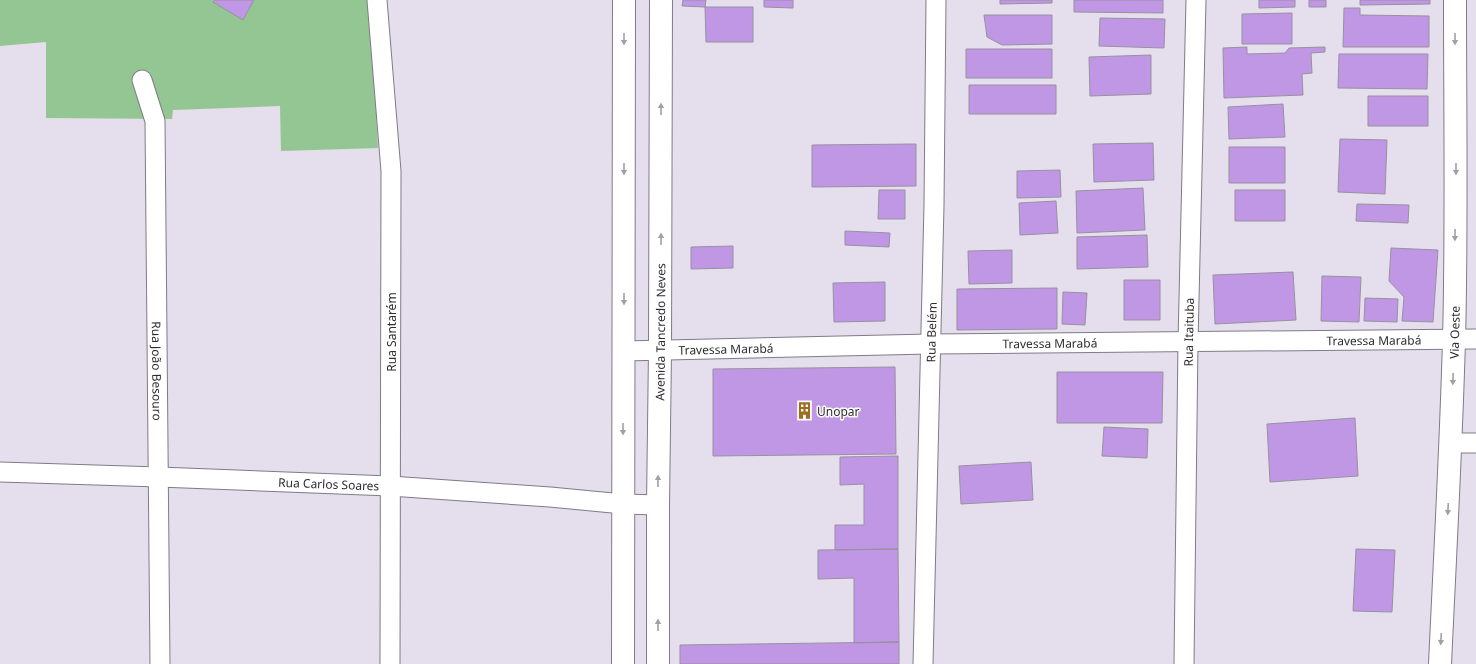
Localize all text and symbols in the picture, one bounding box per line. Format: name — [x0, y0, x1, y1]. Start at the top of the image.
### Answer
one-way arrow — [621, 33, 627, 46]
one-way arrow — [1452, 33, 1458, 46]
one-way arrow — [658, 102, 664, 115]
one-way arrow — [621, 163, 627, 176]
one-way arrow — [1453, 163, 1459, 176]
one-way arrow — [1452, 229, 1458, 242]
one-way arrow — [658, 232, 664, 245]
street label: Avenida Tancredo Neves — [651, 263, 669, 401]
street label: Rua Santarém — [383, 292, 400, 372]
one-way arrow — [621, 293, 627, 306]
street label: Rua Itaituba — [1179, 297, 1198, 367]
street label: Rua Belém — [922, 302, 940, 363]
street label: Via Oeste — [1445, 305, 1463, 359]
street label: Rua João Besouro — [148, 321, 166, 421]
street label: Travessa Marabá — [1326, 331, 1421, 349]
street label: Travessa Marabá — [1002, 334, 1097, 352]
street label: Travessa Marabá — [678, 339, 774, 358]
one-way arrow — [1450, 373, 1456, 386]
building icon: Unopar — [794, 401, 814, 421]
place label: Unopar — [817, 403, 860, 420]
one-way arrow — [620, 423, 626, 436]
street label: Rua Carlos Soares — [278, 473, 380, 494]
one-way arrow — [655, 474, 661, 487]
one-way arrow — [1444, 503, 1451, 515]
one-way arrow — [655, 618, 661, 631]
one-way arrow — [1438, 633, 1445, 645]

